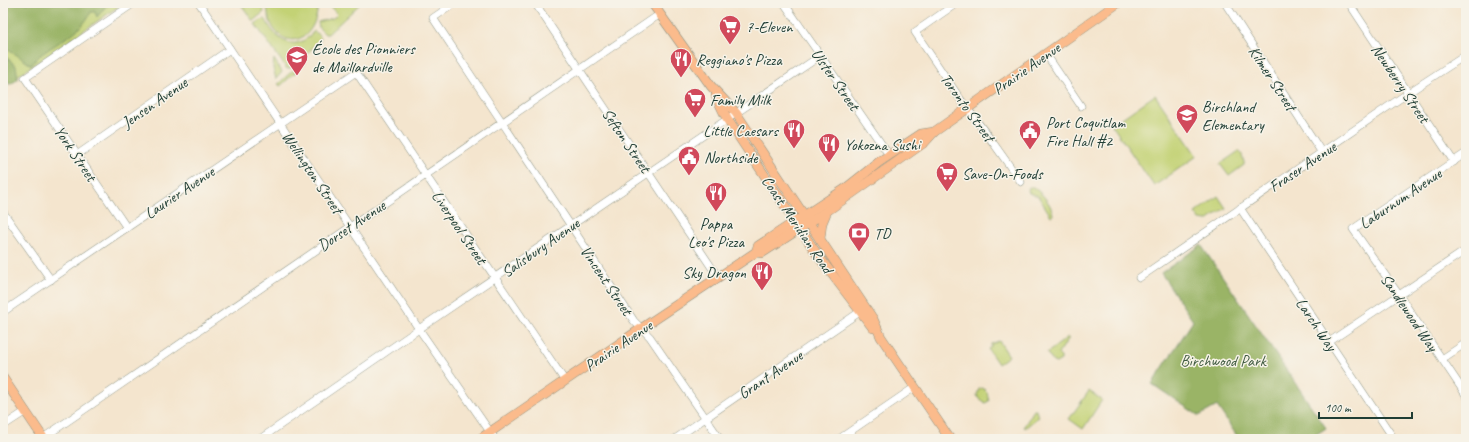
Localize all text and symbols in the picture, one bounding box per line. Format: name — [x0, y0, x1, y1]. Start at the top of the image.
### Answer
supermarket icon: 7-Eleven — [717, 13, 743, 46]
place label: 7-Eleven — [746, 17, 793, 37]
street label: Prairie Avenue — [989, 37, 1066, 99]
place label: École des Pionniers de Maillardville — [312, 39, 416, 77]
street label: Newberry Street — [1367, 40, 1435, 128]
street label: Kilmer Street — [1244, 42, 1302, 117]
school or university icon: École des Pionniers de Maillardville — [284, 44, 310, 77]
street label: Ulster Street — [807, 45, 865, 116]
restaurant icon: Reggiano's Pizza — [668, 46, 694, 79]
place label: Reggiano's Pizza — [696, 50, 783, 70]
street label: Toronto Street — [936, 69, 1000, 148]
street label: Jensen Avenue — [117, 72, 193, 133]
supermarket icon: Family Milk — [682, 86, 708, 119]
place label: Family Milk — [710, 90, 772, 110]
place label: Birchland Elementary — [1202, 97, 1265, 135]
school or university icon: Birchland Elementary — [1174, 102, 1200, 135]
street label: Sefton Street — [597, 105, 656, 178]
place label: Port Coquitlam Fire Hall #2 — [1046, 113, 1126, 151]
restaurant icon: Little Caesars — [781, 117, 807, 150]
public building icon: Port Coquitlam Fire Hall #2 — [1017, 118, 1043, 151]
place label: Little Caesars — [703, 121, 780, 141]
street label: York Street — [49, 122, 102, 187]
street label: Wellington Street — [277, 128, 349, 220]
restaurant icon: Yokozna Sushi — [816, 131, 842, 164]
place label: Yokozna Sushi — [844, 135, 922, 155]
street label: Fraser Avenue — [1265, 136, 1341, 197]
public building icon: Northside — [676, 144, 702, 177]
place label: Northside — [704, 148, 759, 168]
supermarket icon: Save-On-Foods — [934, 160, 960, 193]
street label: Laurier Avenue — [141, 161, 220, 224]
street label: Laburnum Avenue — [1355, 163, 1447, 234]
place label: Save-On-Foods — [962, 164, 1044, 184]
street label: Coast Meridian Road — [757, 172, 839, 279]
restaurant icon: Pappa Leo's Pizza — [703, 180, 729, 213]
street label: Liverpool Street — [427, 187, 492, 270]
street label: Dorset Avenue — [314, 195, 391, 256]
street label: Salisbury Avenue — [498, 213, 585, 282]
place label: Pappa Leo's Pizza — [688, 214, 746, 252]
bank icon: TD — [846, 220, 872, 253]
place label: TD — [874, 224, 892, 244]
street label: Vincent Street — [576, 242, 638, 321]
restaurant icon: Sky Dragon — [749, 259, 775, 292]
place label: Sky Dragon — [682, 263, 747, 283]
street label: Sandlewood Way — [1376, 270, 1443, 356]
street label: Larch Way — [1291, 294, 1342, 356]
street label: Prairie Avenue — [581, 315, 658, 376]
street label: Grant Avenue — [734, 345, 808, 404]
park label: Birchwood Park — [1180, 351, 1267, 371]
scale bar — [1319, 394, 1412, 420]
text: 100 m — [1325, 400, 1352, 416]

